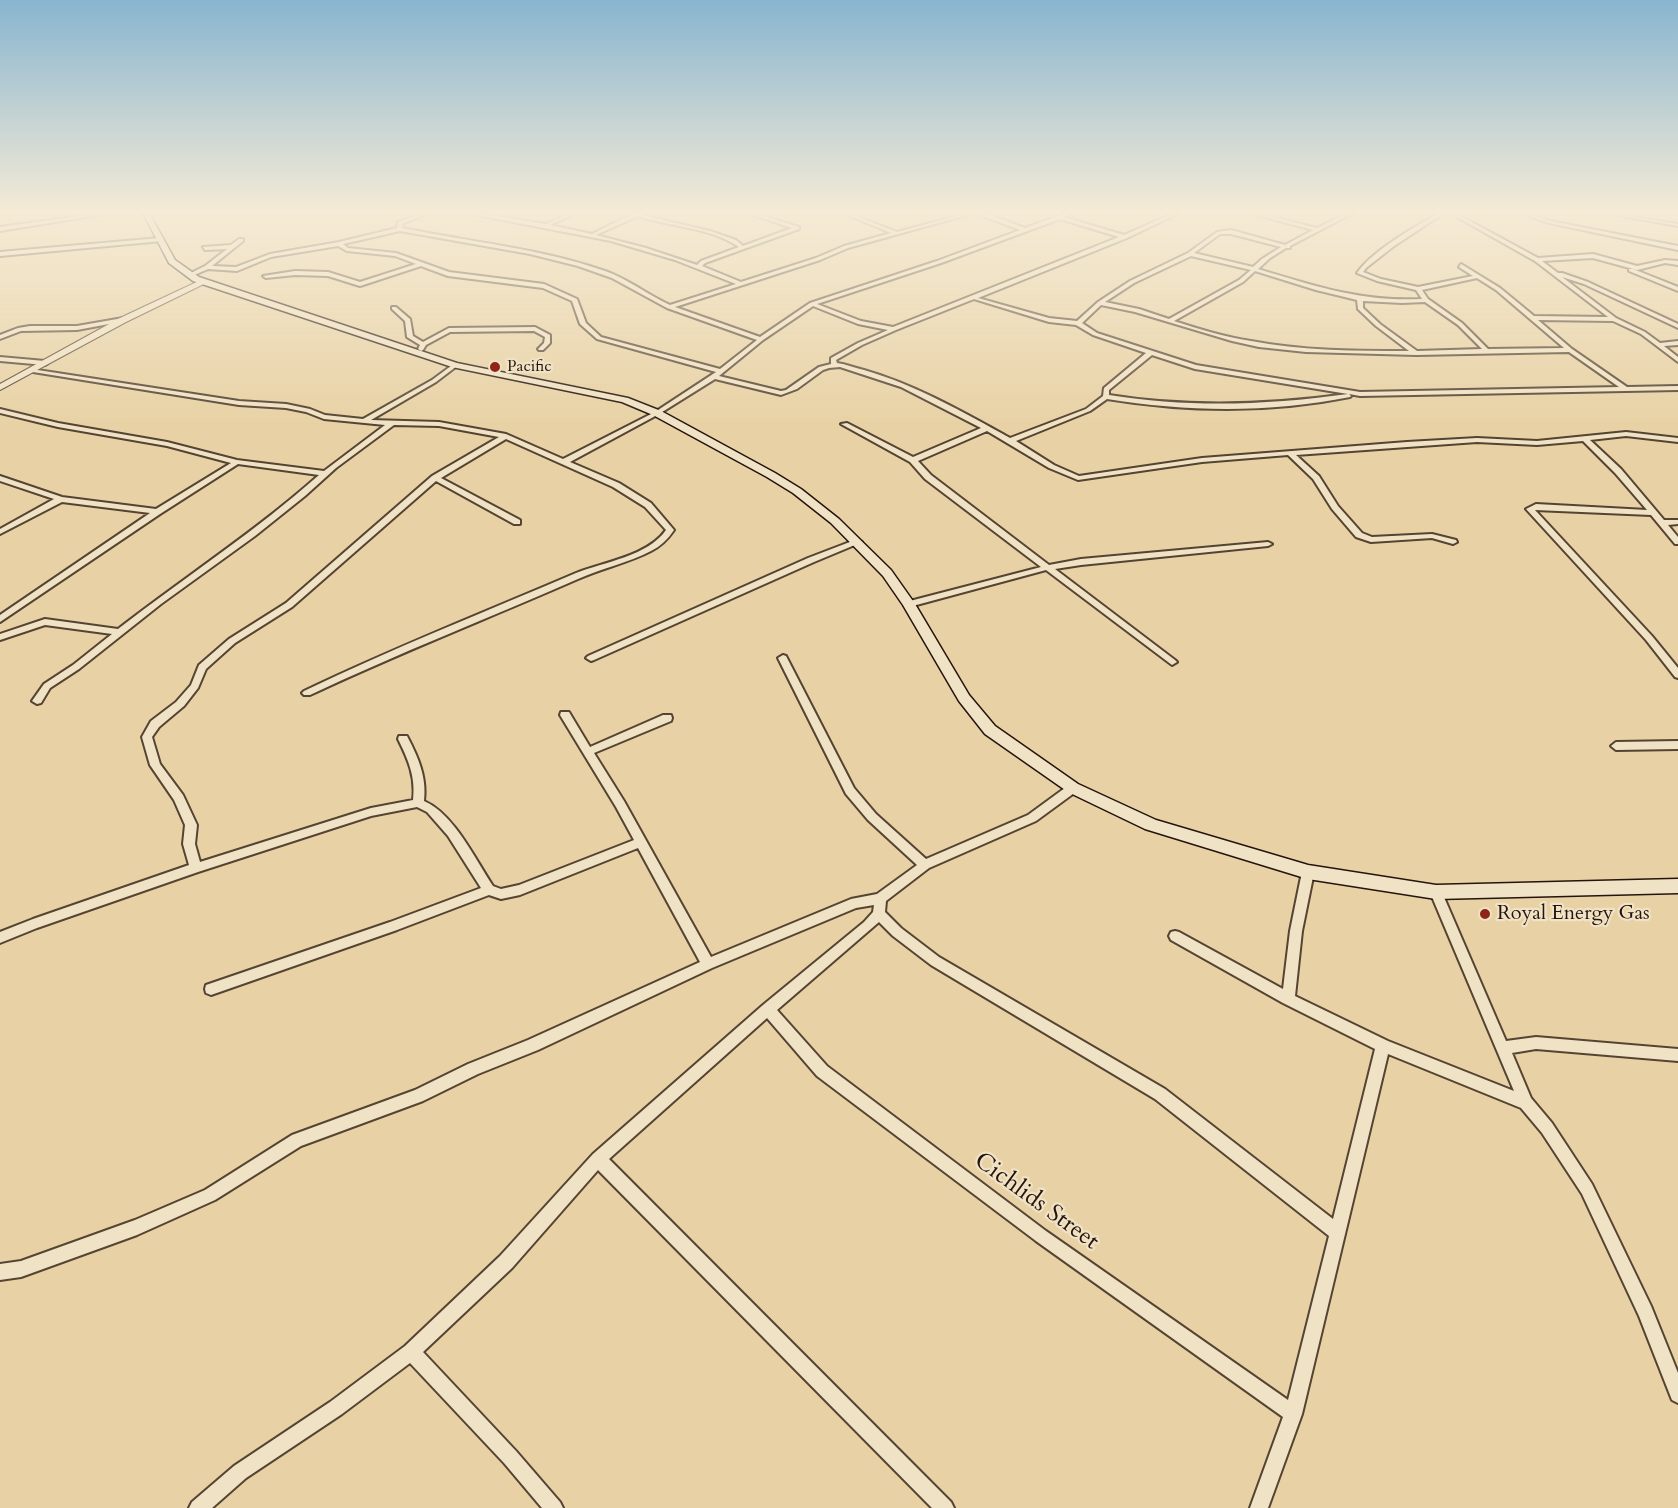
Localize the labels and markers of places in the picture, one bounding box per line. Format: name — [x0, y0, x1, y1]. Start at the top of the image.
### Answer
place label: Pacific — [507, 357, 551, 377]
marker: Pacific — [488, 360, 502, 374]
place label: Royal Energy Gas — [1497, 902, 1650, 926]
marker: Royal Energy Gas — [1478, 907, 1492, 921]

